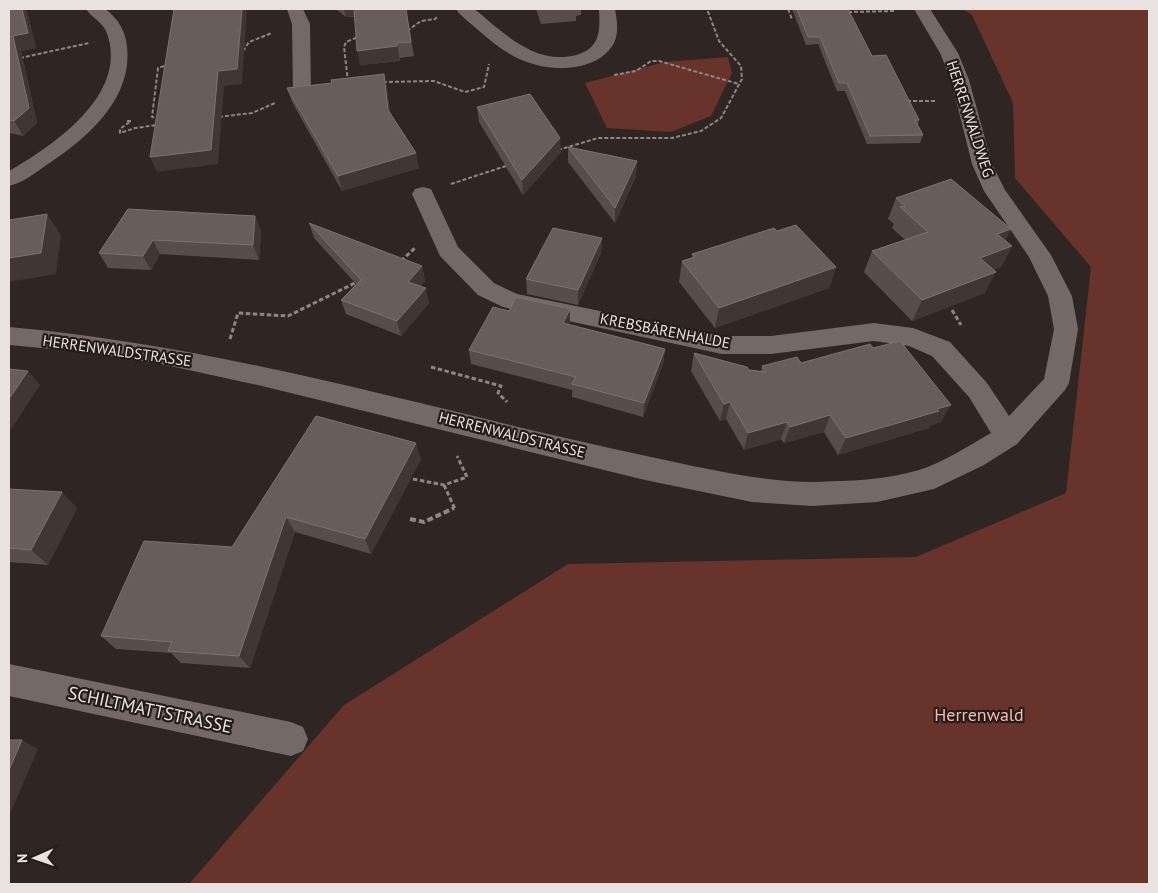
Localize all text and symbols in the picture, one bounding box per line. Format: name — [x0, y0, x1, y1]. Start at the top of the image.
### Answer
street label: HERRENWALDWEG — [943, 58, 998, 180]
street label: KREBSBÄRENHALDE — [599, 309, 732, 352]
street label: HERRENWALDSTRASSE — [41, 331, 193, 370]
street label: HERRENWALDSTRASSE — [437, 407, 587, 462]
street label: SCHILTMATTSTRASSE — [66, 681, 234, 738]
park label: Herrenwald — [934, 703, 1024, 726]
north arrow — [10, 833, 60, 883]
text: N — [13, 854, 31, 863]

